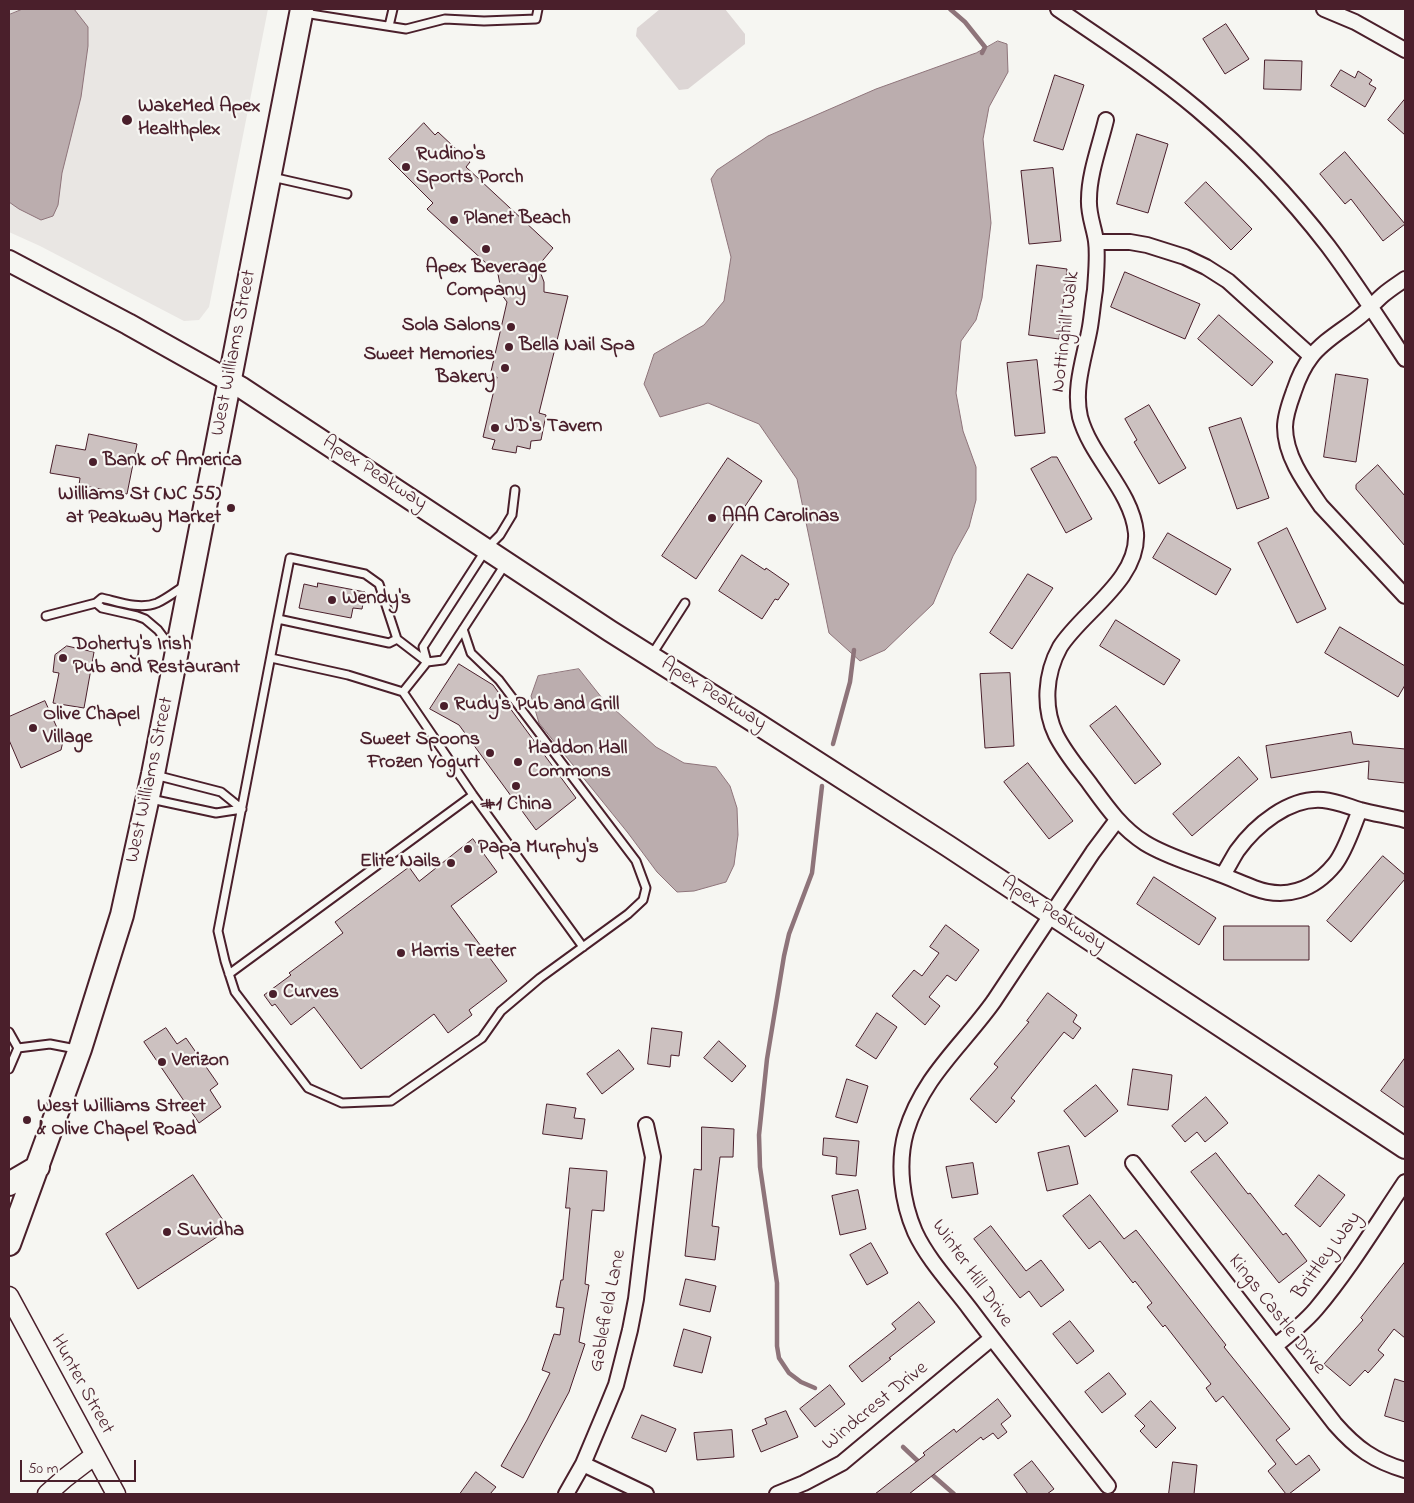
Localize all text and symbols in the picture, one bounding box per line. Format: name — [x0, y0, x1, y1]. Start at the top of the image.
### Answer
place label: WakeMed Apex Healthplex — [138, 96, 260, 143]
marker: WakeMed Apex Healthplex — [120, 113, 134, 127]
place label: Rudino's Sports Porch — [416, 144, 524, 191]
marker: Rudino's Sports Porch — [400, 161, 412, 173]
place label: Planet Beach — [464, 208, 571, 232]
marker: Planet Beach — [448, 214, 460, 226]
marker: Apex Beverage Company — [480, 243, 492, 255]
place label: Apex Beverage Company — [426, 257, 546, 304]
street label: West Williams Street — [207, 268, 263, 438]
street label: Nottinghill Walk — [1048, 270, 1086, 394]
place label: Sola Salons — [402, 315, 501, 339]
marker: Sola Salons — [505, 321, 517, 333]
place label: Bella Nail Spa — [519, 335, 635, 359]
marker: Bella Nail Spa — [503, 341, 515, 353]
place label: Sweet Memories Bakery — [363, 344, 495, 391]
marker: Sweet Memories Bakery — [499, 362, 511, 374]
place label: JD's Tavern — [505, 416, 602, 440]
marker: JD's Tavern — [489, 422, 501, 434]
street label: Apex Peakway — [317, 431, 431, 517]
place label: Bank of America — [103, 450, 242, 474]
marker: Bank of America — [87, 456, 99, 468]
place label: Williams St (NC 55) at Peakway Market — [58, 484, 221, 531]
marker: Williams St (NC 55) at Peakway Market — [225, 502, 237, 514]
place label: AAA Carolinas — [722, 506, 840, 530]
marker: AAA Carolinas — [706, 512, 718, 524]
place label: Wendy's — [342, 588, 411, 612]
marker: Wendy's — [326, 594, 338, 606]
place label: Doherty's Irish Pub and Restaurant — [73, 634, 240, 681]
marker: Doherty's Irish Pub and Restaurant — [57, 652, 69, 664]
street label: Apex Peakway — [656, 653, 770, 737]
place label: Rudy's Pub and Grill — [454, 694, 619, 718]
street label: West Williams Street — [122, 695, 180, 865]
marker: Rudy's Pub and Grill — [438, 700, 450, 712]
place label: Olive Chapel Village — [43, 704, 140, 751]
marker: Olive Chapel Village — [27, 722, 39, 734]
place label: Sweet Spoons Frozen Yogurt — [360, 729, 480, 776]
place label: Haddon Hall Commons — [528, 738, 627, 785]
marker: Sweet Spoons Frozen Yogurt — [484, 747, 496, 759]
marker: Haddon Hall Commons — [512, 756, 524, 768]
marker: #1 China — [510, 780, 522, 792]
place label: #1 China — [480, 794, 552, 818]
place label: Papa Murphy's — [478, 837, 599, 861]
marker: Papa Murphy's — [462, 843, 474, 855]
place label: Elite Nails — [360, 851, 441, 875]
marker: Elite Nails — [445, 857, 457, 869]
street label: Apex Peakway — [996, 872, 1110, 958]
place label: Harris Teeter — [411, 941, 516, 965]
marker: Harris Teeter — [395, 947, 407, 959]
place label: Curves — [283, 982, 339, 1006]
marker: Curves — [267, 988, 279, 1000]
place label: Verizon — [172, 1050, 229, 1074]
marker: Verizon — [156, 1056, 168, 1068]
place label: West Williams Street & Olive Chapel Road — [37, 1096, 206, 1143]
marker: West Williams Street & Olive Chapel Road — [21, 1114, 33, 1126]
street label: Brittley Way — [1288, 1207, 1368, 1305]
street label: Winter Hill Drive — [925, 1216, 1017, 1332]
place label: Suvidha — [177, 1220, 244, 1244]
marker: Suvidha — [161, 1226, 173, 1238]
street label: Gablefield Lane — [585, 1248, 633, 1374]
street label: Kings Castle Drive — [1222, 1250, 1330, 1380]
street label: Hunter Street — [44, 1331, 118, 1439]
street label: Windcrest Drive — [818, 1357, 934, 1457]
scale bar — [22, 1450, 139, 1482]
text: 50 m — [28, 1458, 58, 1480]

